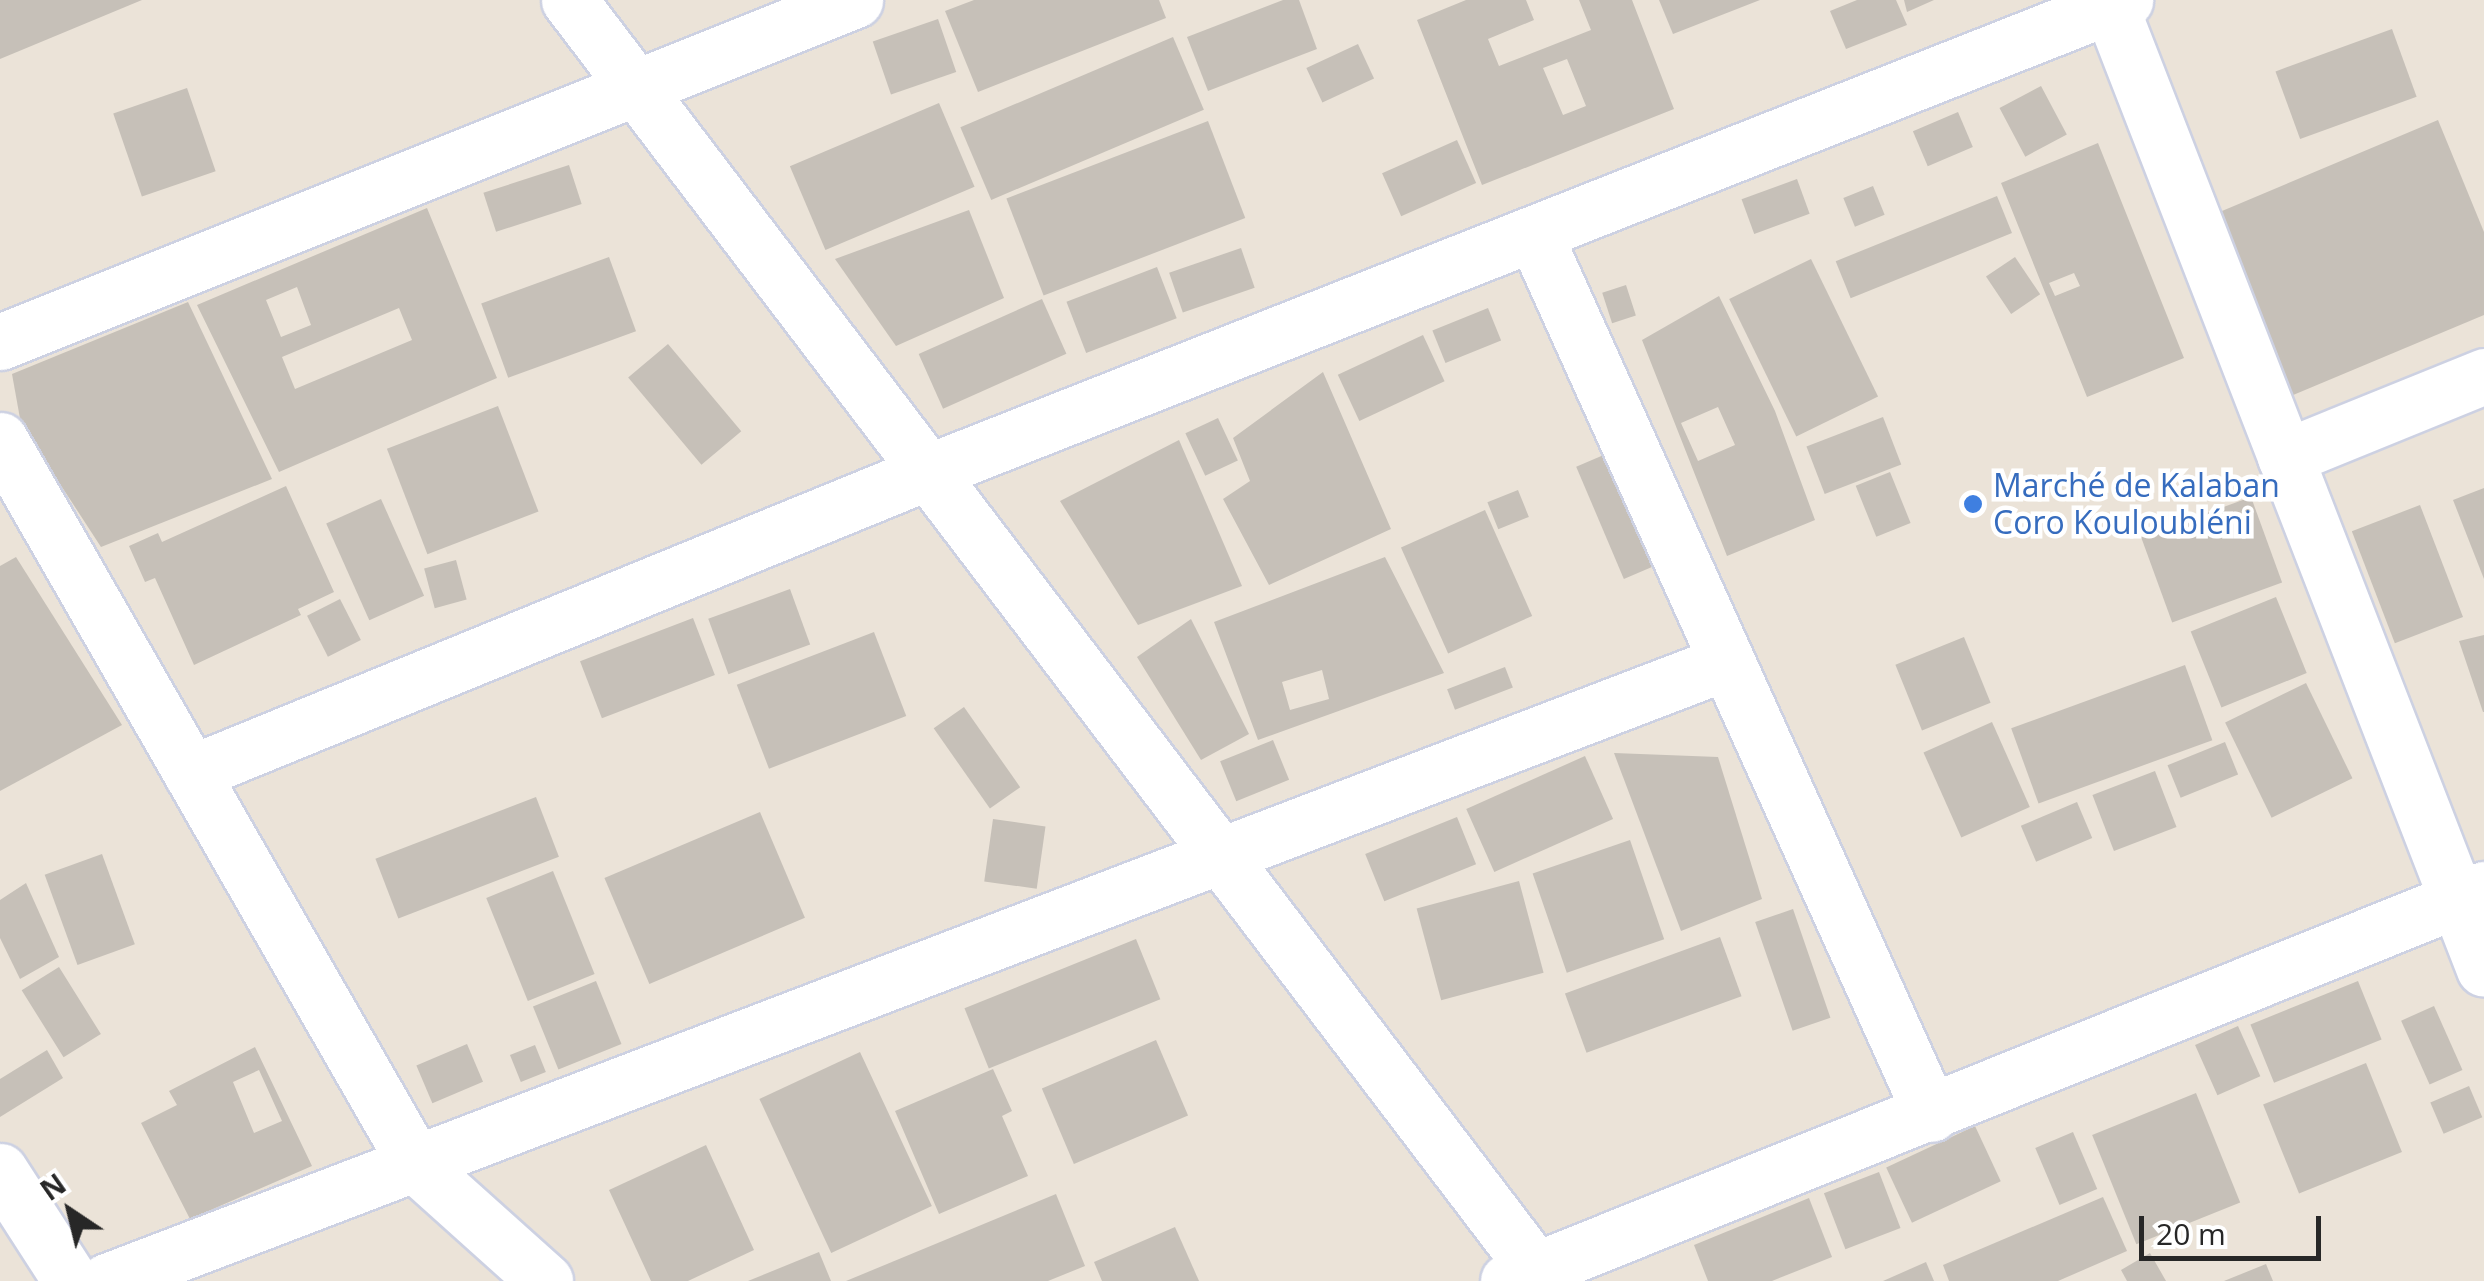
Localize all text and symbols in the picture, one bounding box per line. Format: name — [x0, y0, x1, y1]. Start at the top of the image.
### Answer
place label: Marché de Kalaban Coro Kouloubléni — [1993, 467, 2280, 542]
marker: Marché de Kalaban Coro Kouloubléni — [1962, 493, 1984, 515]
north arrow — [20, 1161, 120, 1261]
text: N — [33, 1164, 73, 1209]
scale bar — [2144, 1196, 2326, 1258]
text: 20 m — [2156, 1213, 2226, 1254]

